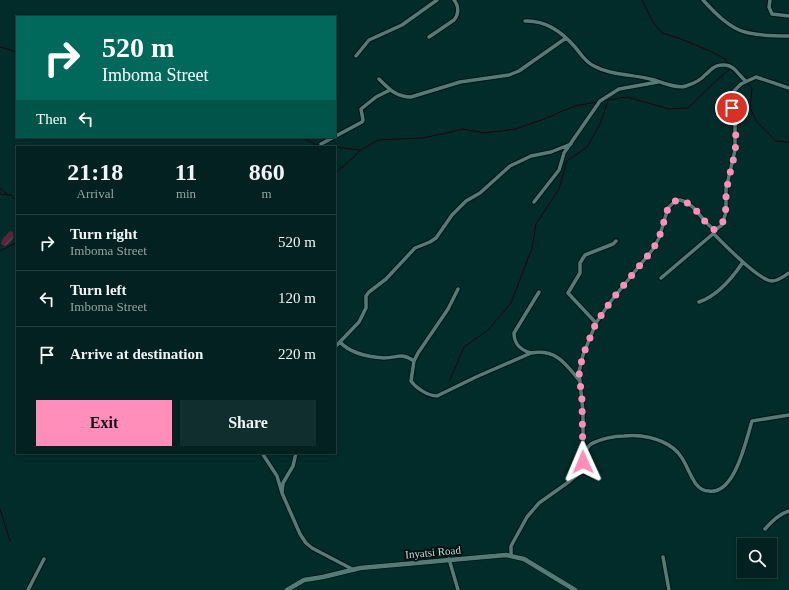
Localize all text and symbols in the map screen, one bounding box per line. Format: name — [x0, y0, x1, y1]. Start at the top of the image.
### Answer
icon: right — [36, 32, 88, 84]
text: 520 m — [102, 32, 174, 63]
text: Imboma Street — [102, 65, 208, 85]
pin — [715, 91, 749, 125]
icon: arrive — [721, 97, 743, 119]
icon: left — [75, 108, 97, 130]
text: Then — [36, 111, 67, 127]
text: 21:18 — [67, 159, 123, 185]
text: 11 — [175, 159, 197, 185]
text: 860 — [249, 159, 285, 185]
text: Arrival — [77, 186, 114, 201]
text: min — [176, 186, 196, 201]
text: m — [262, 186, 272, 201]
text: Turn right — [70, 226, 137, 242]
icon: right — [36, 232, 58, 254]
text: 520 m — [278, 234, 316, 250]
text: Imboma Street — [70, 243, 147, 258]
text: Turn left — [70, 282, 127, 298]
icon: left — [36, 288, 58, 310]
text: 120 m — [278, 290, 316, 306]
text: Imboma Street — [70, 299, 147, 314]
icon: arrive — [36, 344, 58, 366]
text: Arrive at destination — [70, 346, 203, 362]
text: 220 m — [278, 346, 316, 362]
button: Exit — [36, 400, 172, 446]
button: Share — [180, 400, 316, 446]
position arrow — [562, 441, 604, 483]
map controls — [737, 538, 777, 578]
button: search — [737, 538, 777, 578]
street label: Inyatsi Road — [405, 544, 462, 560]

